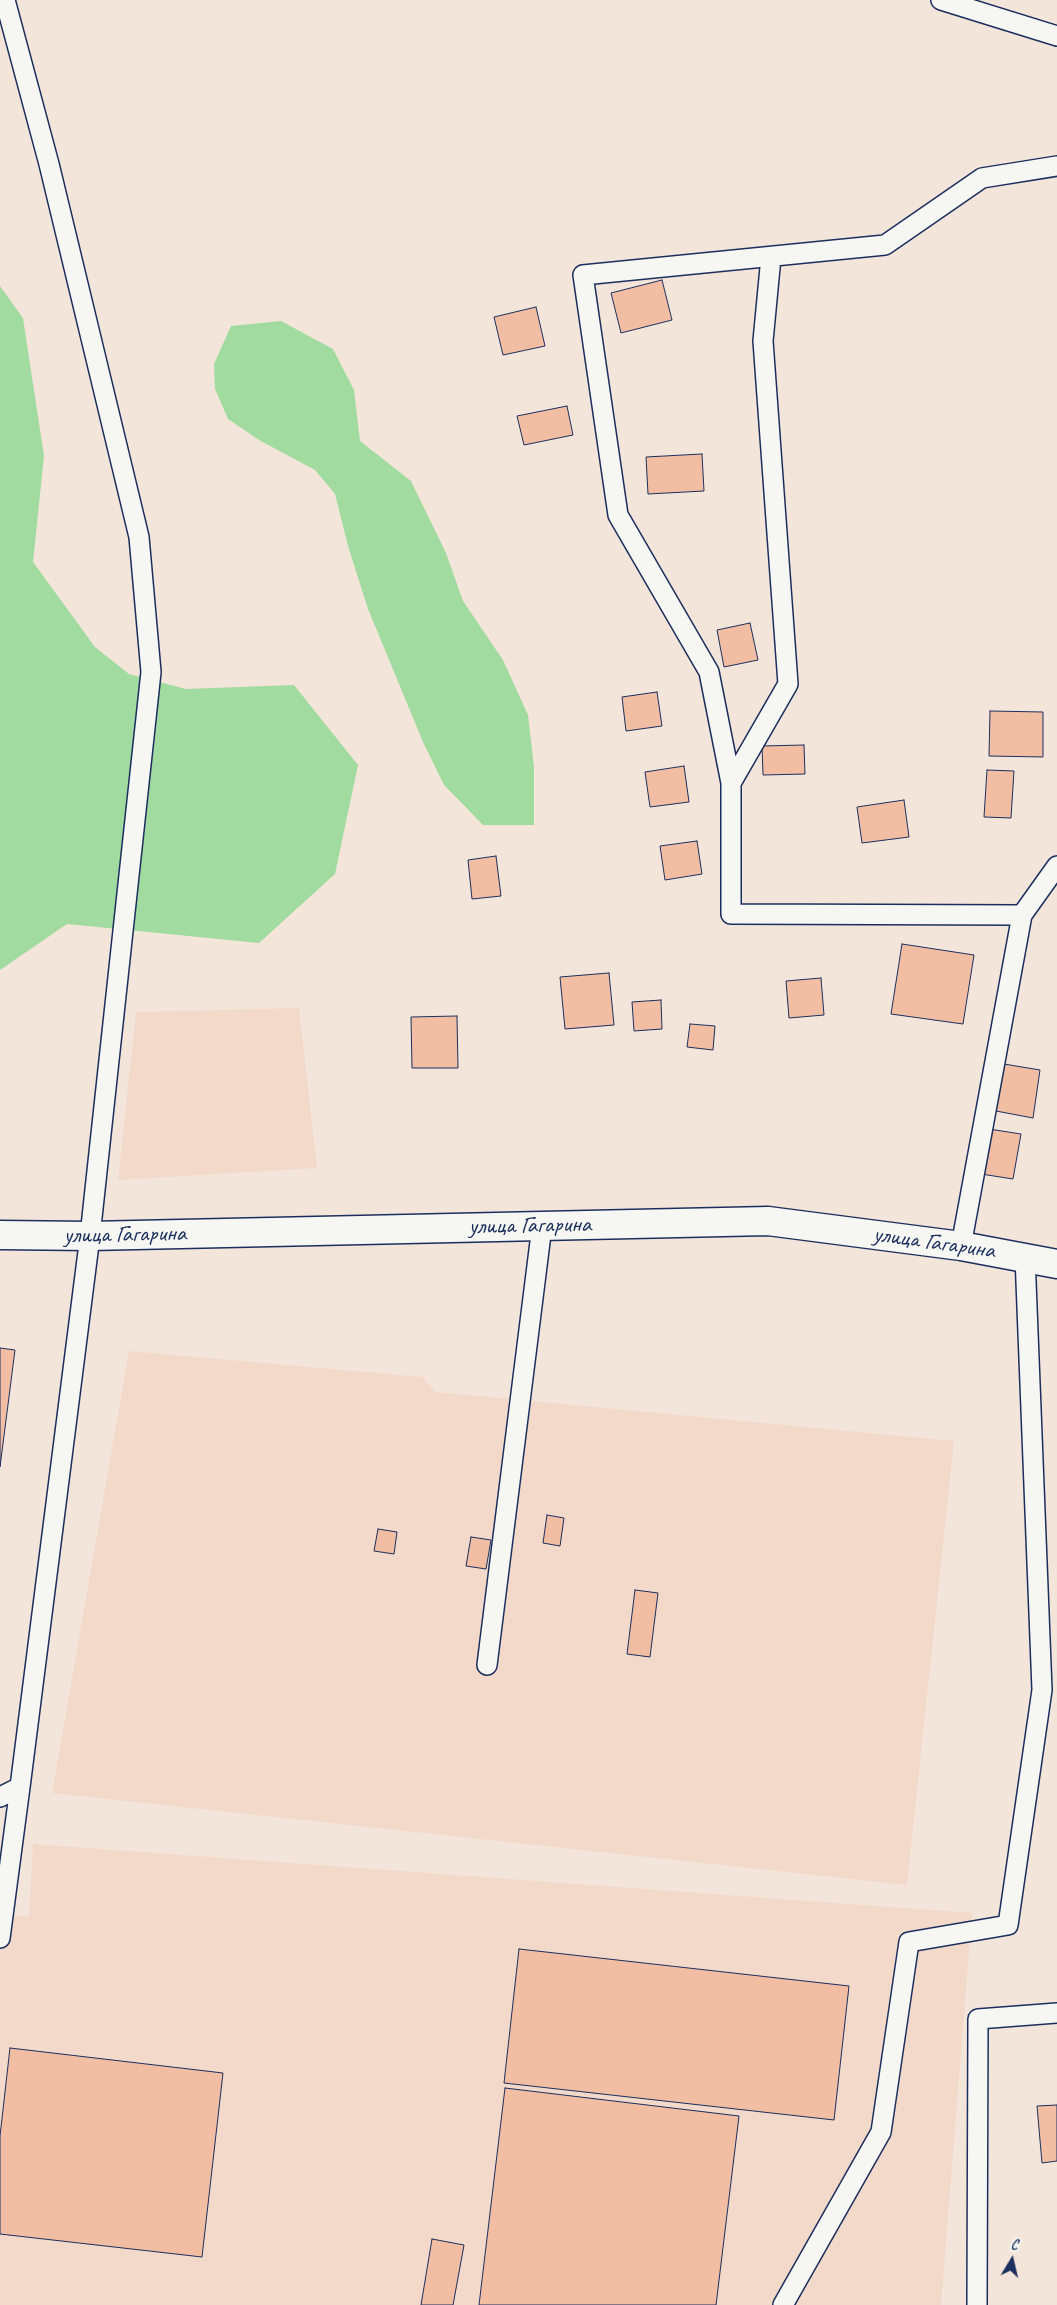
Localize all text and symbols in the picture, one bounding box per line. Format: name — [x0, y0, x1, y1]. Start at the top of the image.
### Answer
street label: улица Гагарина — [469, 1211, 591, 1241]
street label: улица Гагарина — [64, 1220, 186, 1250]
street label: улица Гагарина — [871, 1220, 997, 1266]
north arrow — [987, 2235, 1037, 2285]
text: С — [1010, 2236, 1019, 2254]

